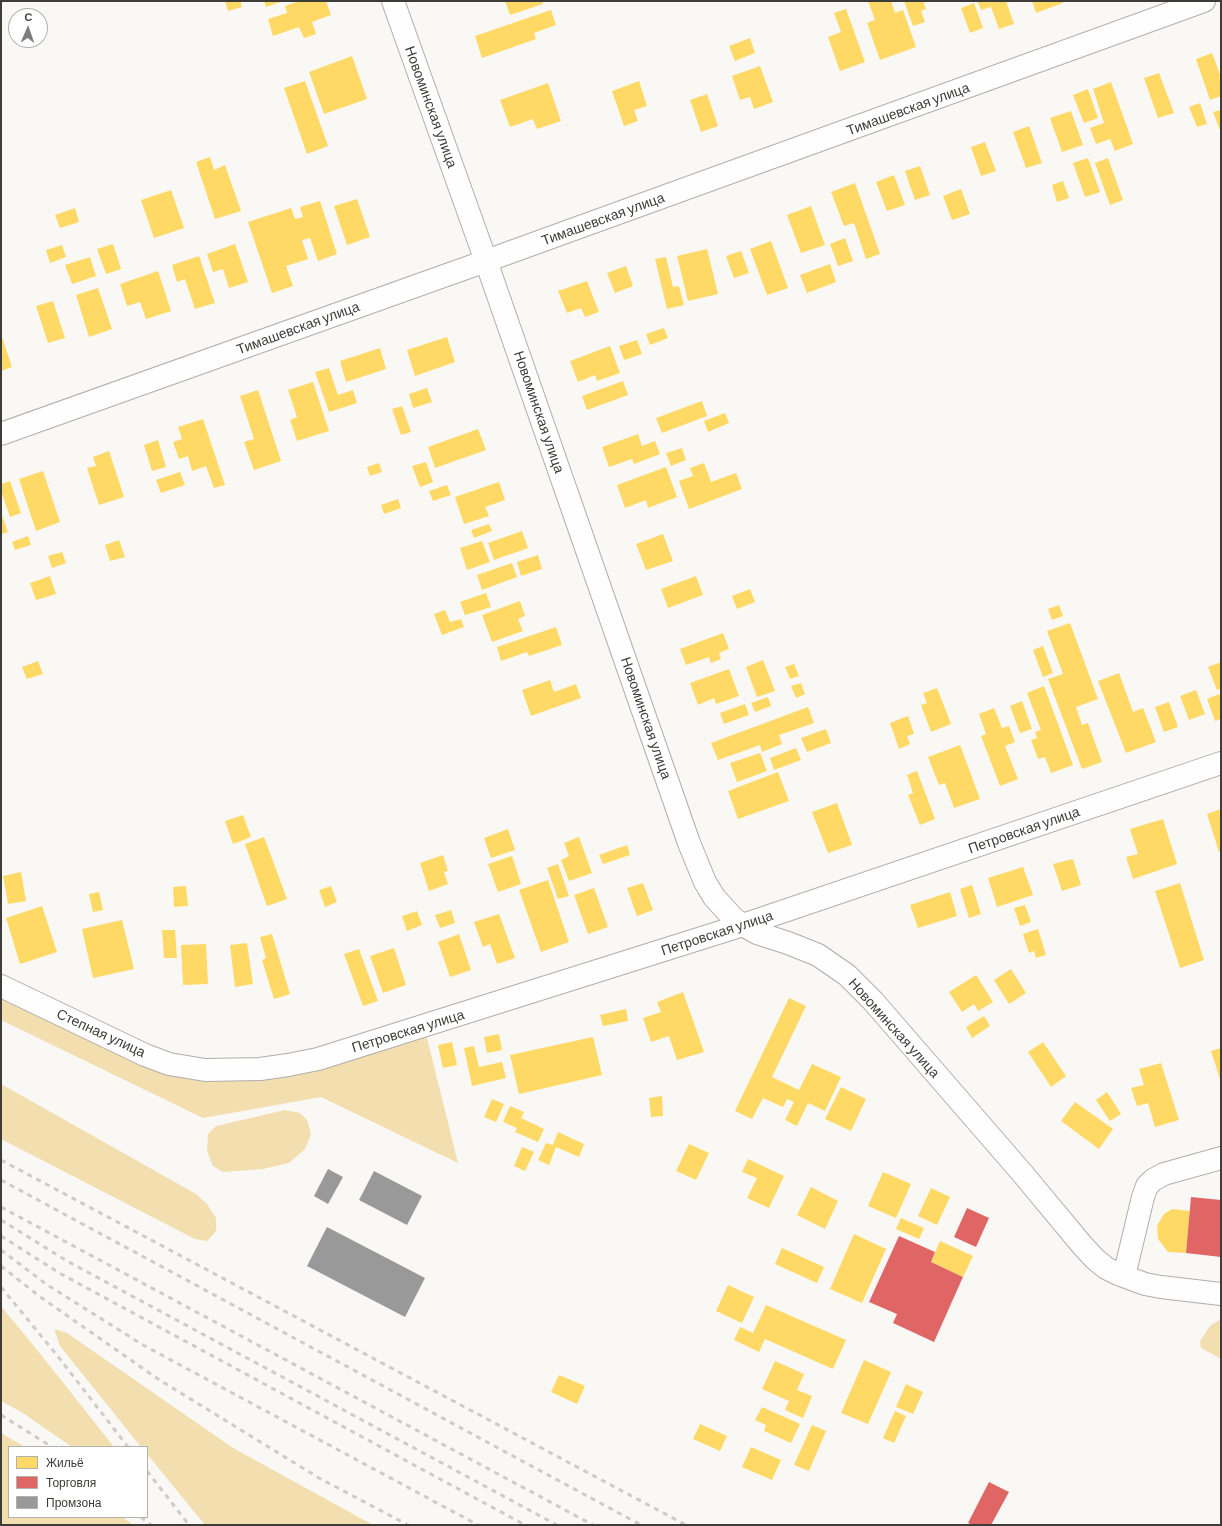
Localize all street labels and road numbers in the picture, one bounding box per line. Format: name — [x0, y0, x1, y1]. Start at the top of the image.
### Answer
street label: Новоминская улица — [401, 44, 461, 170]
street label: Тимашевская улица — [844, 79, 972, 139]
street label: Тимашевская улица — [539, 189, 667, 249]
street label: Тимашевская улица — [234, 298, 362, 358]
street label: Новоминская улица — [510, 349, 568, 475]
street label: Новоминская улица — [617, 655, 675, 781]
street label: Петровская улица — [966, 803, 1082, 857]
street label: Петровская улица — [659, 907, 775, 959]
street label: Новоминская улица — [845, 975, 943, 1081]
street label: Степная улица — [54, 1005, 148, 1061]
street label: Петровская улица — [350, 1006, 466, 1056]

